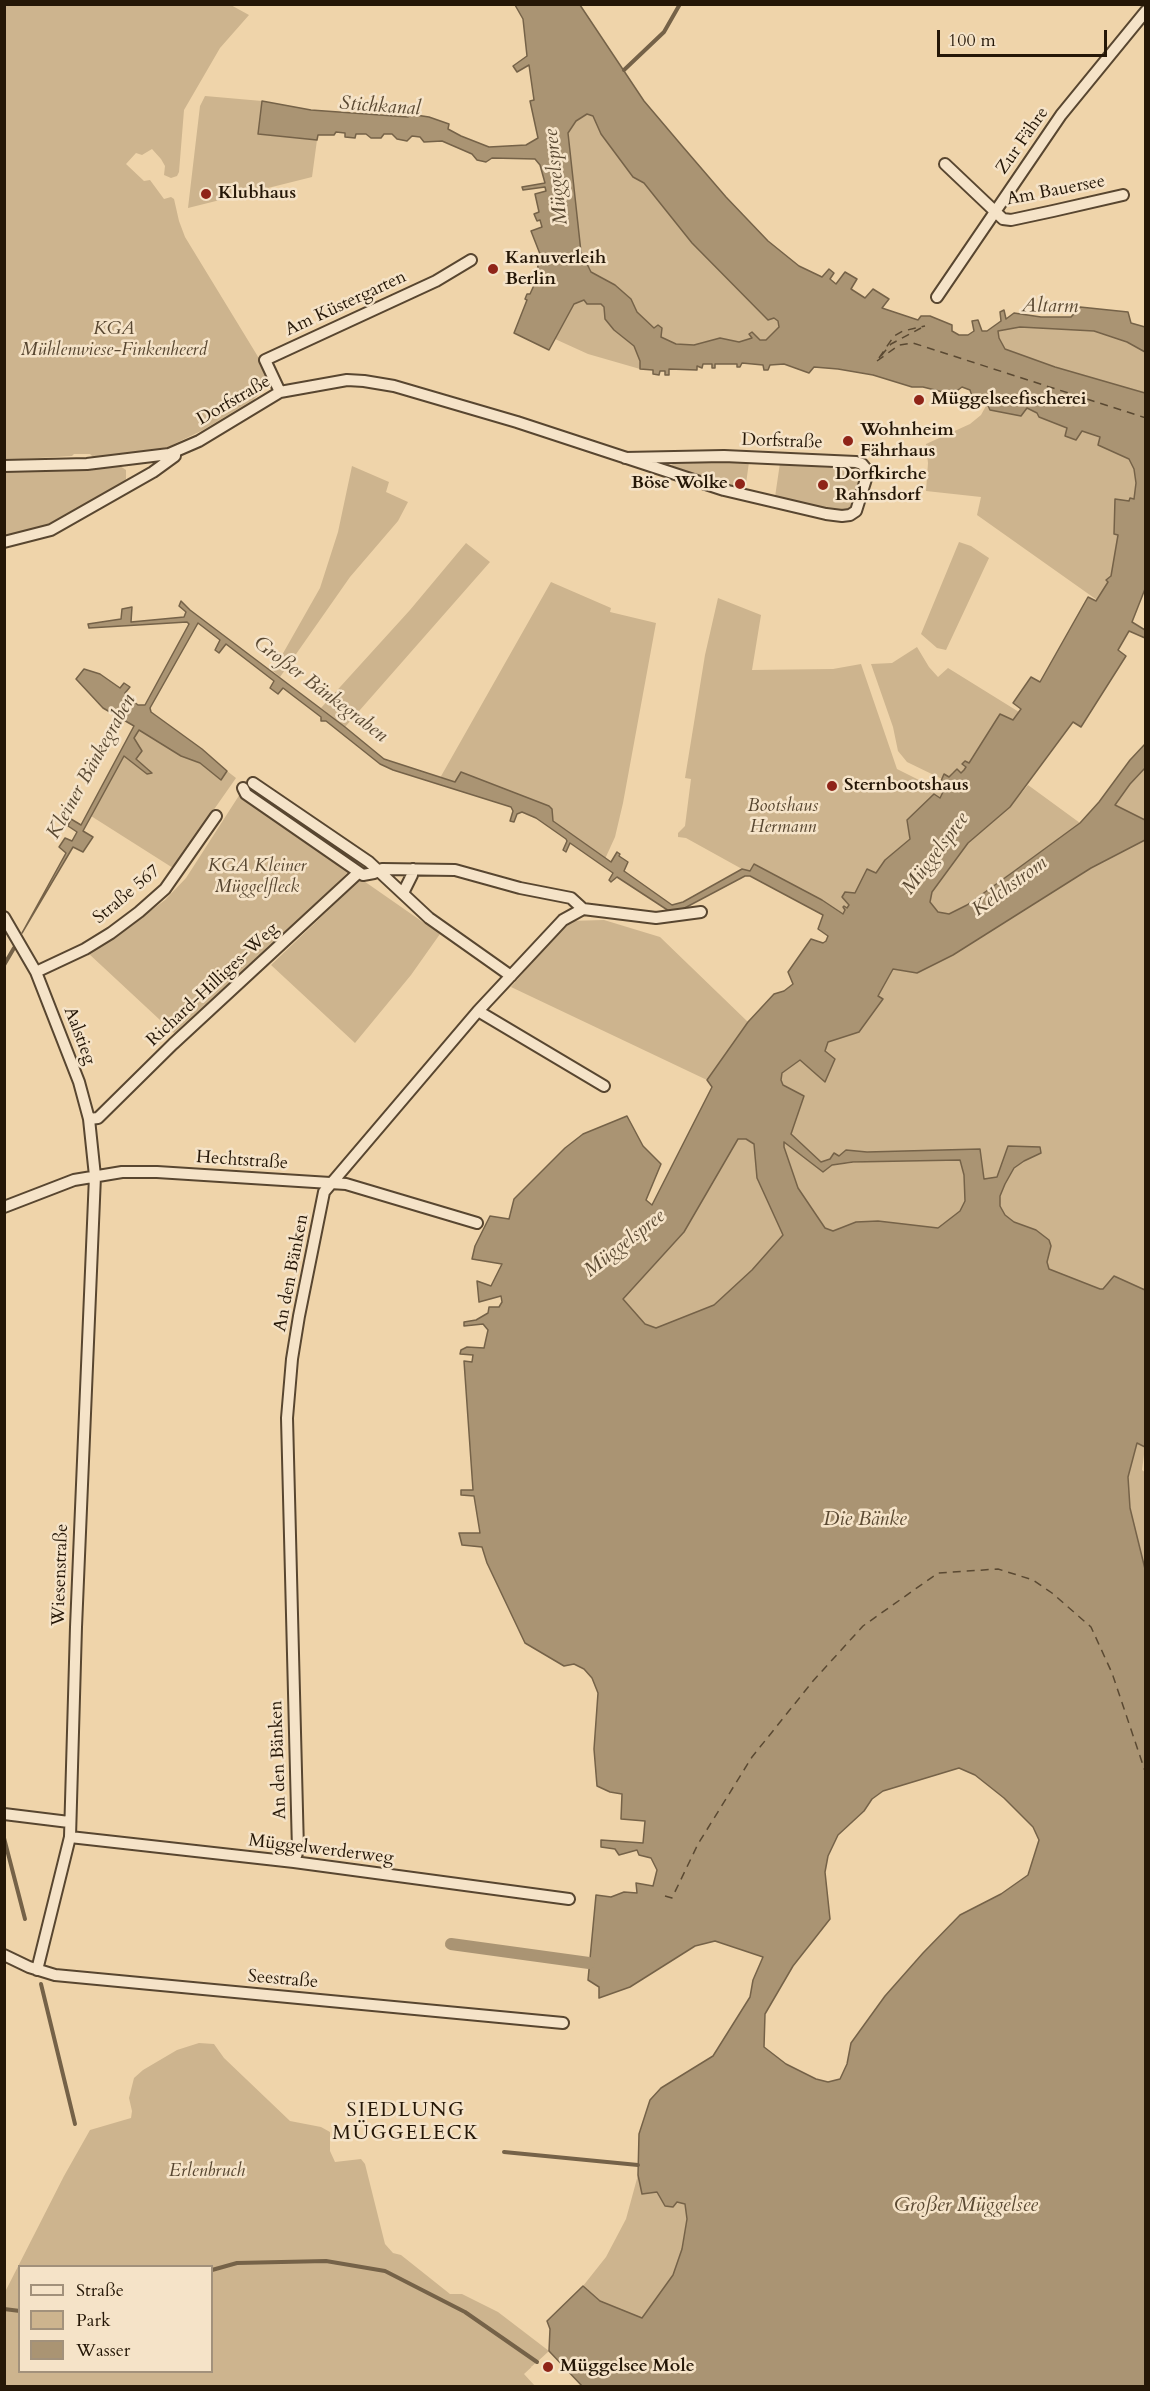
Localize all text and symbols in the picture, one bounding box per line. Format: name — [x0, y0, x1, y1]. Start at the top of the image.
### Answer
scale bar — [940, 18, 1110, 56]
text: 100 m — [948, 28, 996, 53]
water label: Stichkanal — [339, 92, 421, 122]
street label: Zur Fähre — [992, 103, 1054, 179]
water label: Müggelspree — [540, 128, 574, 226]
street label: Am Bauersee — [1005, 171, 1107, 211]
place label: Klubhaus — [218, 183, 296, 205]
marker: Klubhaus — [199, 187, 213, 201]
place label: Kanuverleih Berlin — [505, 248, 606, 290]
marker: Kanuverleih Berlin — [486, 262, 500, 276]
street label: Am Küstergarten — [282, 267, 410, 341]
water label: Altarm — [1021, 295, 1079, 319]
park label: KGA Mühlenwiese-Finkenheerd — [21, 319, 207, 362]
street label: Dorfstraße — [193, 371, 275, 431]
place label: Müggelseefischerei — [931, 389, 1087, 411]
marker: Müggelseefischerei — [912, 393, 926, 407]
place label: Wohnheim Fährhaus — [860, 420, 954, 462]
street label: Dorfstraße — [741, 430, 823, 454]
marker: Wohnheim Fährhaus — [841, 434, 855, 448]
place label: Dorfkirche Rahnsdorf — [835, 464, 927, 506]
place label: Böse Wolke — [631, 473, 728, 495]
marker: Böse Wolke — [733, 477, 747, 491]
marker: Dorfkirche Rahnsdorf — [816, 478, 830, 492]
water label: Großer Bänkegraben — [248, 632, 392, 748]
water label: Kleiner Bänkegraben — [42, 690, 142, 844]
place label: Sternbootshaus — [844, 775, 969, 797]
marker: Sternbootshaus — [825, 779, 839, 793]
park label: Bootshaus Hermann — [748, 796, 818, 838]
water label: Müggelspree — [897, 808, 975, 900]
water label: Kelchstrom — [968, 852, 1052, 922]
park label: KGA Kleiner Müggelfleck — [208, 856, 306, 898]
street label: Straße 567 — [89, 861, 165, 929]
street label: Richard-Hilliges-Weg — [143, 918, 283, 1052]
street label: Aalstieg — [58, 1004, 100, 1068]
street label: Hechtstraße — [195, 1147, 289, 1175]
water label: Müggelspree — [580, 1205, 670, 1283]
street label: An den Bänken — [270, 1212, 314, 1334]
water label: Die Bänke — [823, 1508, 907, 1532]
street label: Wiesenstraße — [48, 1523, 74, 1627]
street label: An den Bänken — [266, 1700, 292, 1820]
street label: Müggelwerderweg — [247, 1830, 395, 1870]
street label: Seestraße — [247, 1966, 319, 1994]
district label: SIEDLUNG MÜGGELECK — [332, 2099, 480, 2146]
park label: Erlenbruch — [169, 2161, 245, 2183]
water label: Großer Müggelsee — [894, 2194, 1038, 2218]
legend — [18, 2265, 213, 2373]
text: Straße — [76, 2278, 124, 2303]
text: Park — [76, 2308, 111, 2333]
text: Wasser — [76, 2338, 130, 2363]
place label: Müggelsee Mole — [560, 2356, 695, 2378]
marker: Müggelsee Mole — [541, 2360, 555, 2374]

